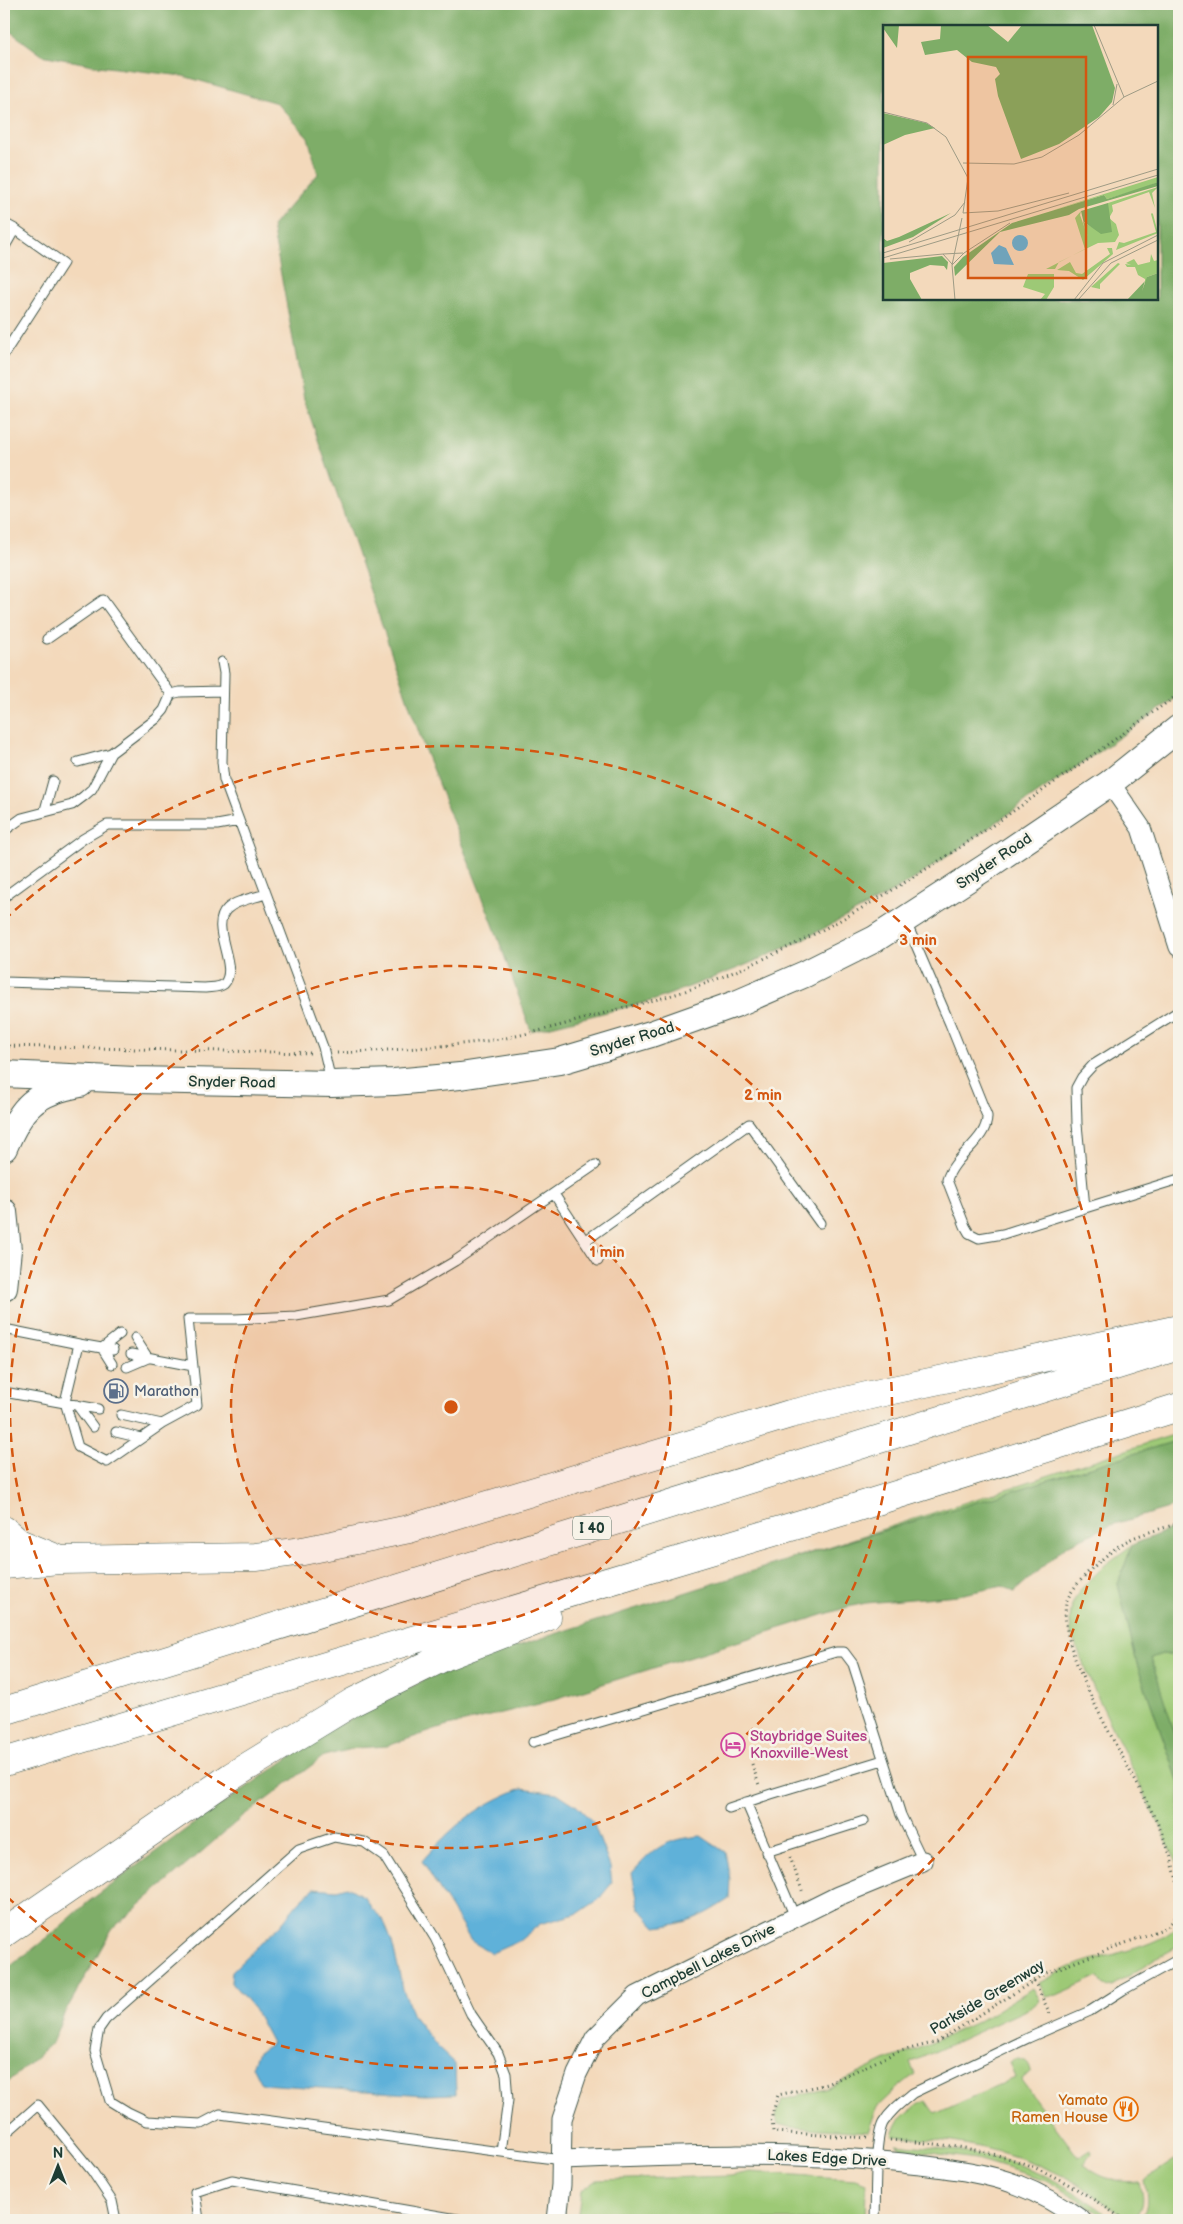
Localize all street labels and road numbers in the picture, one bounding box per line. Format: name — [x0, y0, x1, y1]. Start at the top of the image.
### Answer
street label: Snyder Road — [953, 829, 1036, 894]
street label: Snyder Road — [588, 1018, 677, 1061]
street label: Snyder Road — [188, 1072, 276, 1093]
road number: I 40 — [573, 1516, 611, 1540]
street label: Campbell Lakes Drive — [638, 1919, 778, 2003]
street label: Parkside Greenway — [927, 1956, 1048, 2039]
street label: Lakes Edge Drive — [767, 2146, 887, 2171]

